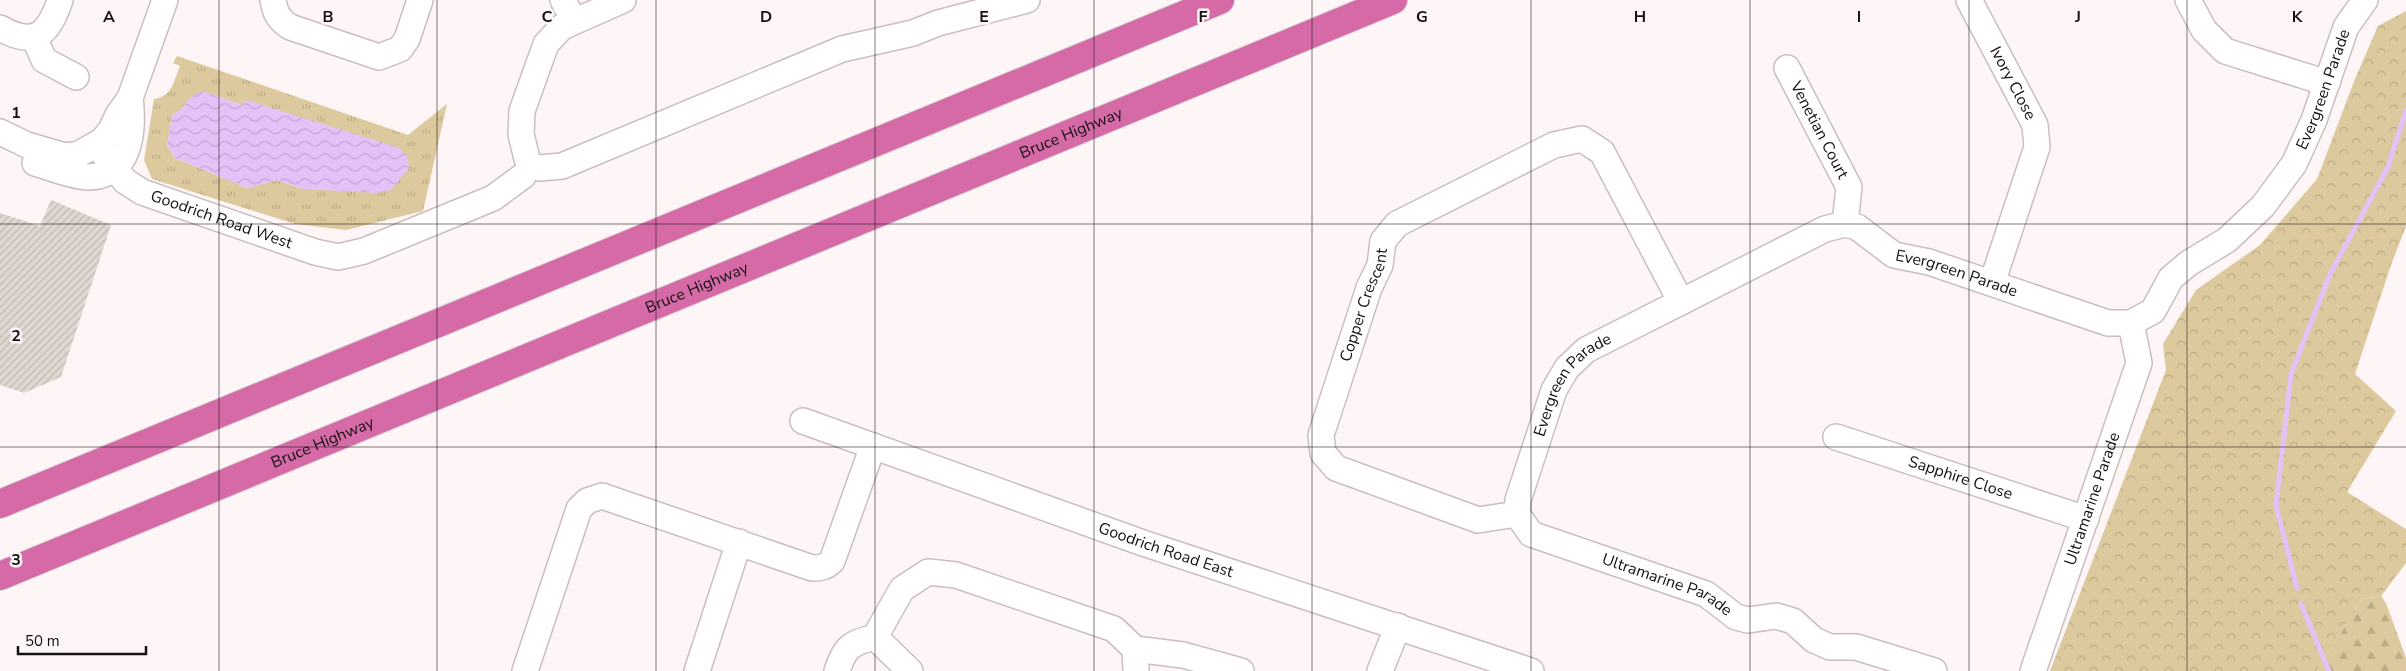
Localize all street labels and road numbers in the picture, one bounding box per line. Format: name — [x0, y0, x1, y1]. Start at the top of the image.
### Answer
street label: Evergreen Parade — [2291, 26, 2355, 153]
street label: Ivory Close — [1984, 42, 2041, 124]
street label: Venetian Court — [1784, 77, 1854, 183]
street label: Bruce Highway — [1016, 102, 1127, 164]
street label: Goodrich Road West — [148, 185, 296, 254]
street label: Evergreen Parade — [1894, 245, 2021, 302]
street label: Copper Crescent — [1335, 247, 1393, 365]
street label: Bruce Highway — [642, 256, 752, 319]
street label: Evergreen Parade — [1529, 328, 1615, 439]
street label: Bruce Highway — [268, 411, 378, 474]
street label: Ultramarine Parade — [2059, 429, 2125, 568]
street label: Sapphire Close — [1905, 450, 2016, 505]
street label: Goodrich Road East — [1095, 517, 1236, 583]
street label: Ultramarine Parade — [1599, 548, 1737, 621]

